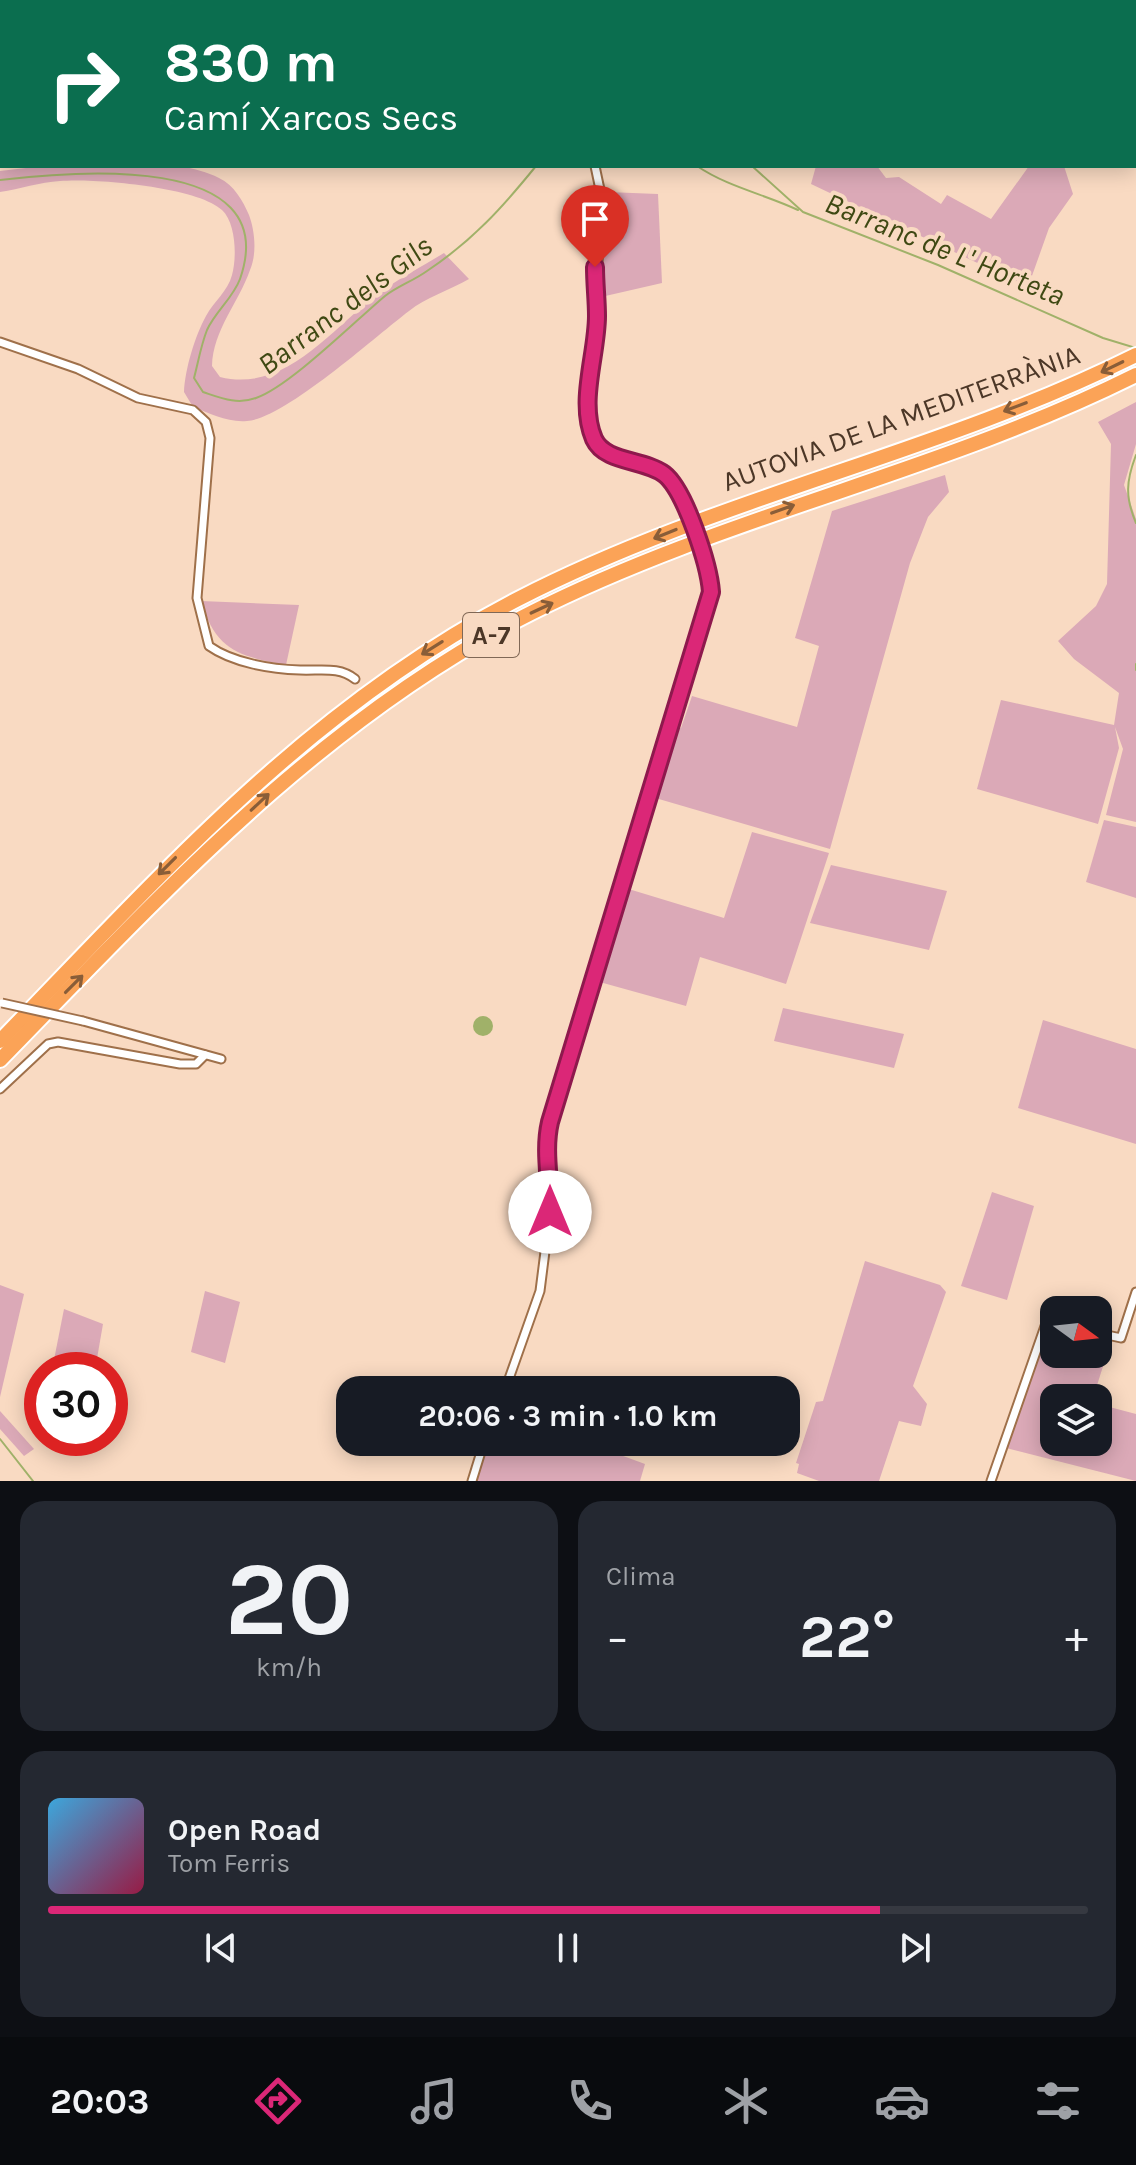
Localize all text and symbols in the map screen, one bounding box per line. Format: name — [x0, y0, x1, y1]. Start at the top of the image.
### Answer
text: 830 m — [164, 30, 338, 95]
icon: right — [32, 32, 136, 136]
text: Camí Xarcos Secs — [164, 97, 458, 139]
water label: Barranc de L' Horteta — [820, 184, 1070, 314]
pin — [561, 185, 629, 267]
icon: arrive — [573, 197, 617, 241]
water label: Barranc dels Gils — [250, 228, 440, 382]
street label: AUTOVIA DE LA MEDITERRÀNIA — [717, 337, 1084, 498]
one-way arrow — [1100, 359, 1124, 375]
one-way arrow — [1003, 401, 1028, 415]
one-way arrow — [770, 501, 795, 516]
one-way arrow — [653, 528, 678, 543]
one-way arrow — [530, 600, 554, 615]
road number: A-7 — [463, 613, 519, 657]
one-way arrow — [421, 641, 444, 657]
one-way arrow — [250, 793, 270, 812]
one-way arrow — [158, 856, 177, 875]
one-way arrow — [64, 975, 83, 994]
position arrow — [508, 1170, 592, 1254]
north arrow — [1040, 1296, 1112, 1368]
map controls — [1040, 1296, 1112, 1456]
speed limit sign: 30 — [24, 1352, 128, 1456]
button: layers — [1040, 1384, 1112, 1456]
text: 20:06 · 3 min · 1.0 km — [419, 1398, 717, 1434]
text: 20 — [225, 1539, 353, 1660]
text: Clima — [606, 1561, 676, 1592]
text: 22° — [799, 1602, 895, 1672]
text: − — [606, 1612, 629, 1663]
text: + — [1065, 1612, 1088, 1663]
text: km/h — [256, 1652, 322, 1683]
text: Open Road — [168, 1812, 321, 1848]
text: Tom Ferris — [168, 1848, 290, 1879]
icon: previous — [199, 1926, 243, 1970]
icon: pause — [546, 1926, 590, 1970]
icon: next — [893, 1926, 937, 1970]
icon: directions — [250, 2073, 306, 2129]
icon: music — [406, 2073, 462, 2129]
icon: phone — [562, 2073, 618, 2129]
icon: climate — [718, 2073, 774, 2129]
icon: car — [874, 2073, 930, 2129]
icon: filters — [1030, 2073, 1086, 2129]
text: 20:03 — [50, 2080, 149, 2122]

